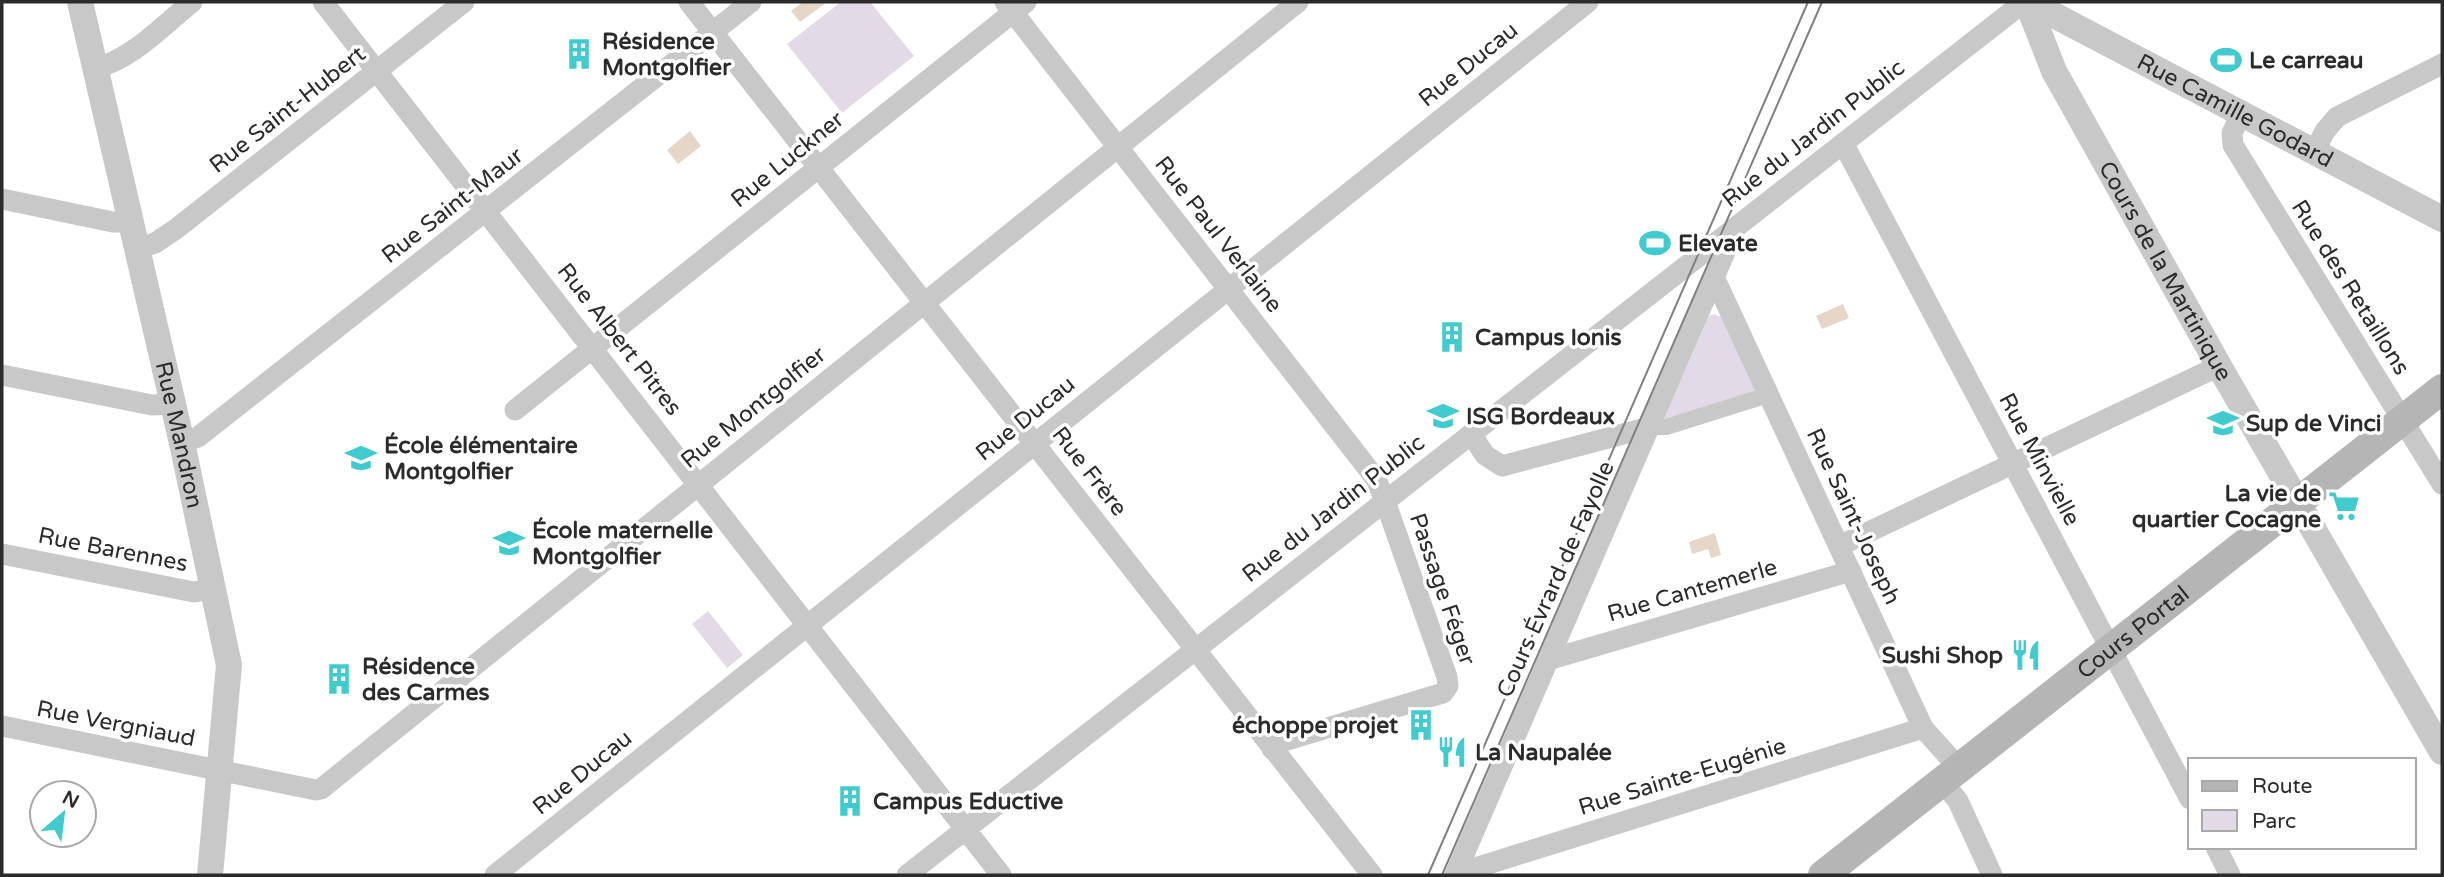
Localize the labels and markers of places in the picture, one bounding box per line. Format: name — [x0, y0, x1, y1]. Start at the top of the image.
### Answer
place label: Résidence Montgolfier — [602, 28, 732, 82]
building icon: Résidence Montgolfier — [562, 37, 596, 71]
sports icon: Le carreau — [2209, 43, 2243, 77]
place label: Le carreau — [2249, 47, 2364, 75]
sports icon: Elevate — [1638, 226, 1672, 260]
place label: Elevate — [1678, 230, 1758, 258]
building icon: Campus Ionis — [1435, 320, 1469, 354]
place label: Campus Ionis — [1475, 324, 1622, 352]
school or university icon: ISG Bordeaux — [1426, 399, 1460, 433]
place label: ISG Bordeaux — [1466, 403, 1615, 431]
school or university icon: Sup de Vinci — [2206, 406, 2240, 440]
place label: Sup de Vinci — [2246, 410, 2381, 438]
place label: École élémentaire Montgolfier — [384, 432, 578, 486]
school or university icon: École élémentaire Montgolfier — [344, 441, 378, 475]
place label: La vie de quartier Cocagne — [2132, 480, 2321, 534]
supermarket icon: La vie de quartier Cocagne — [2327, 489, 2361, 523]
place label: École maternelle Montgolfier — [532, 517, 713, 571]
school or university icon: École maternelle Montgolfier — [492, 526, 526, 560]
restaurant icon: Sushi Shop — [2009, 638, 2043, 672]
place label: Sushi Shop — [1882, 642, 2003, 670]
place label: Résidence des Carmes — [362, 653, 489, 707]
building icon: Résidence des Carmes — [322, 662, 356, 696]
building icon: échoppe projet — [1404, 708, 1438, 742]
place label: échoppe projet — [1232, 712, 1398, 740]
restaurant icon: La Naupalée — [1435, 735, 1469, 769]
place label: La Naupalée — [1475, 739, 1612, 767]
building icon: Campus Eductive — [833, 784, 867, 818]
place label: Campus Eductive — [873, 788, 1063, 816]

